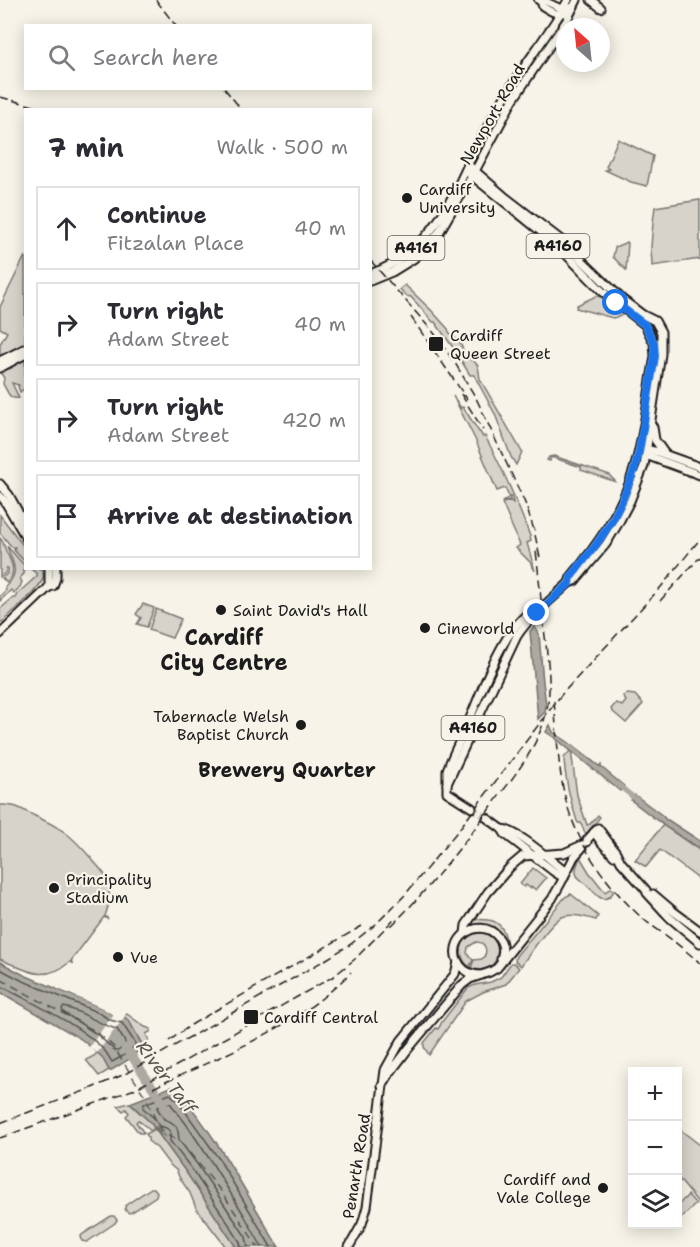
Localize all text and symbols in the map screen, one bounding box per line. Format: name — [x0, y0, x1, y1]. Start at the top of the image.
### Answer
north arrow — [556, 18, 610, 72]
search box — [24, 24, 372, 90]
icon: search — [45, 41, 78, 74]
text: Search here — [93, 43, 219, 72]
street label: Newport Road — [455, 60, 530, 168]
text: 7 min — [48, 130, 124, 165]
text: Walk · 500 m — [216, 134, 348, 160]
place label: Cardiff University — [419, 179, 495, 218]
marker: Cardiff University — [400, 191, 414, 205]
text: Continue — [107, 201, 207, 230]
icon: ahead — [50, 212, 83, 245]
text: 40 m — [294, 215, 346, 241]
text: Fitzalan Place — [107, 230, 244, 256]
road number: A4160 — [526, 234, 590, 258]
road number: A4161 — [388, 236, 444, 260]
route start — [602, 289, 628, 315]
text: Turn right — [107, 297, 224, 326]
icon: right — [50, 308, 83, 341]
text: 40 m — [294, 311, 346, 337]
place label: Cardiff Queen Street — [450, 325, 551, 364]
text: Adam Street — [107, 326, 230, 352]
marker: Cardiff Queen Street — [427, 335, 445, 353]
text: Turn right — [107, 393, 224, 422]
icon: right — [50, 404, 83, 437]
text: 420 m — [282, 407, 346, 433]
text: Adam Street — [107, 422, 230, 448]
icon: arrive — [50, 500, 83, 533]
text: Arrive at destination — [107, 502, 353, 531]
route end — [523, 599, 549, 625]
place label: Saint David's Hall — [233, 600, 368, 621]
marker: Saint David's Hall — [214, 603, 228, 617]
place label: Cineworld — [437, 618, 515, 639]
marker: Cineworld — [418, 621, 432, 635]
district label: Cardiff City Centre — [160, 623, 288, 677]
place label: Tabernacle Welsh Baptist Church — [153, 706, 289, 745]
road number: A4160 — [442, 716, 504, 740]
marker: Tabernacle Welsh Baptist Church — [294, 718, 308, 732]
district label: Brewery Quarter — [198, 757, 376, 783]
place label: Principality Stadium — [66, 869, 152, 908]
marker: Principality Stadium — [47, 881, 61, 895]
place label: Vue — [130, 947, 158, 968]
marker: Vue — [111, 950, 125, 964]
place label: Cardiff Central — [264, 1007, 378, 1028]
marker: Cardiff Central — [242, 1008, 260, 1026]
water label: River Taff — [131, 1036, 203, 1120]
map controls — [628, 1067, 682, 1229]
button: + — [628, 1067, 682, 1121]
street label: Penarth Road — [338, 1112, 375, 1220]
button: − — [628, 1121, 682, 1175]
place label: Cardiff and Vale College — [496, 1169, 591, 1208]
button: layers — [628, 1175, 682, 1229]
marker: Cardiff and Vale College — [596, 1181, 610, 1195]

